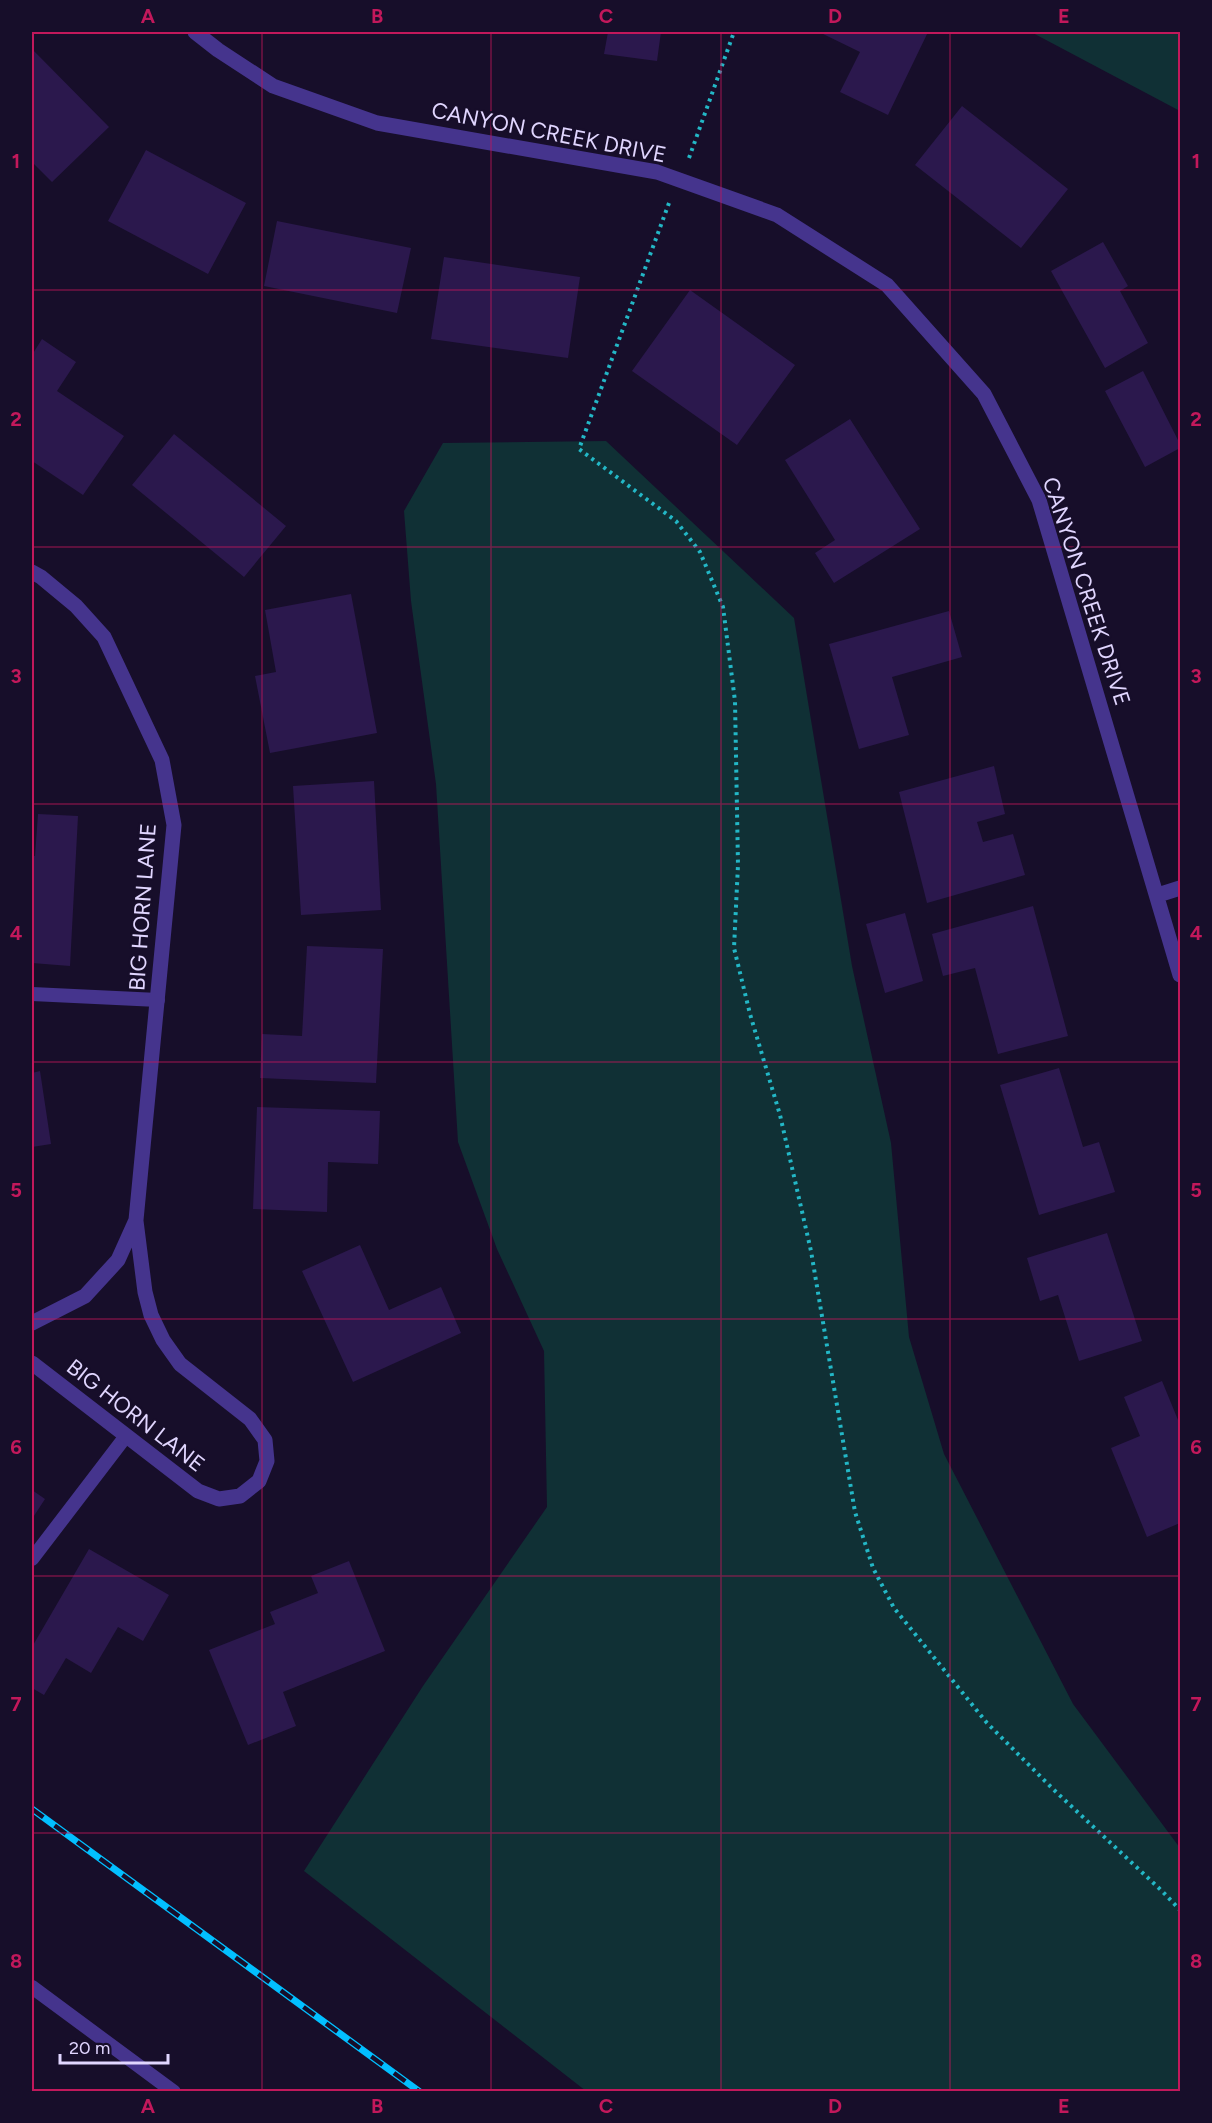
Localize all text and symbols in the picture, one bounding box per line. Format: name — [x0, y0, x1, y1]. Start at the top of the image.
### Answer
text: A — [141, 4, 156, 28]
text: B — [371, 4, 383, 28]
text: C — [599, 4, 613, 28]
text: D — [828, 4, 842, 28]
text: E — [1058, 4, 1070, 28]
street label: CANYON CREEK DRIVE — [429, 97, 668, 168]
text: 1 — [12, 149, 20, 173]
text: 1 — [1192, 149, 1200, 173]
text: 2 — [10, 407, 22, 431]
text: 2 — [1190, 407, 1202, 431]
street label: CANYON CREEK DRIVE — [1037, 474, 1136, 709]
text: 3 — [10, 664, 22, 688]
text: 3 — [1190, 664, 1202, 688]
street label: BIG HORN LANE — [123, 822, 162, 992]
text: 4 — [10, 921, 23, 945]
text: 4 — [1190, 921, 1203, 945]
text: 5 — [10, 1178, 22, 1202]
text: 5 — [1190, 1178, 1202, 1202]
street label: BIG HORN LANE — [61, 1353, 210, 1478]
text: 6 — [10, 1435, 22, 1459]
text: 6 — [1190, 1435, 1202, 1459]
text: 7 — [10, 1692, 22, 1716]
text: 7 — [1190, 1692, 1202, 1716]
text: 8 — [10, 1949, 22, 1973]
text: 8 — [1190, 1949, 1202, 1973]
scale bar — [60, 2027, 168, 2065]
text: 20 m — [69, 2037, 110, 2059]
text: A — [141, 2094, 156, 2118]
text: B — [371, 2094, 383, 2118]
text: C — [599, 2094, 613, 2118]
text: D — [828, 2094, 842, 2118]
text: E — [1058, 2094, 1070, 2118]

